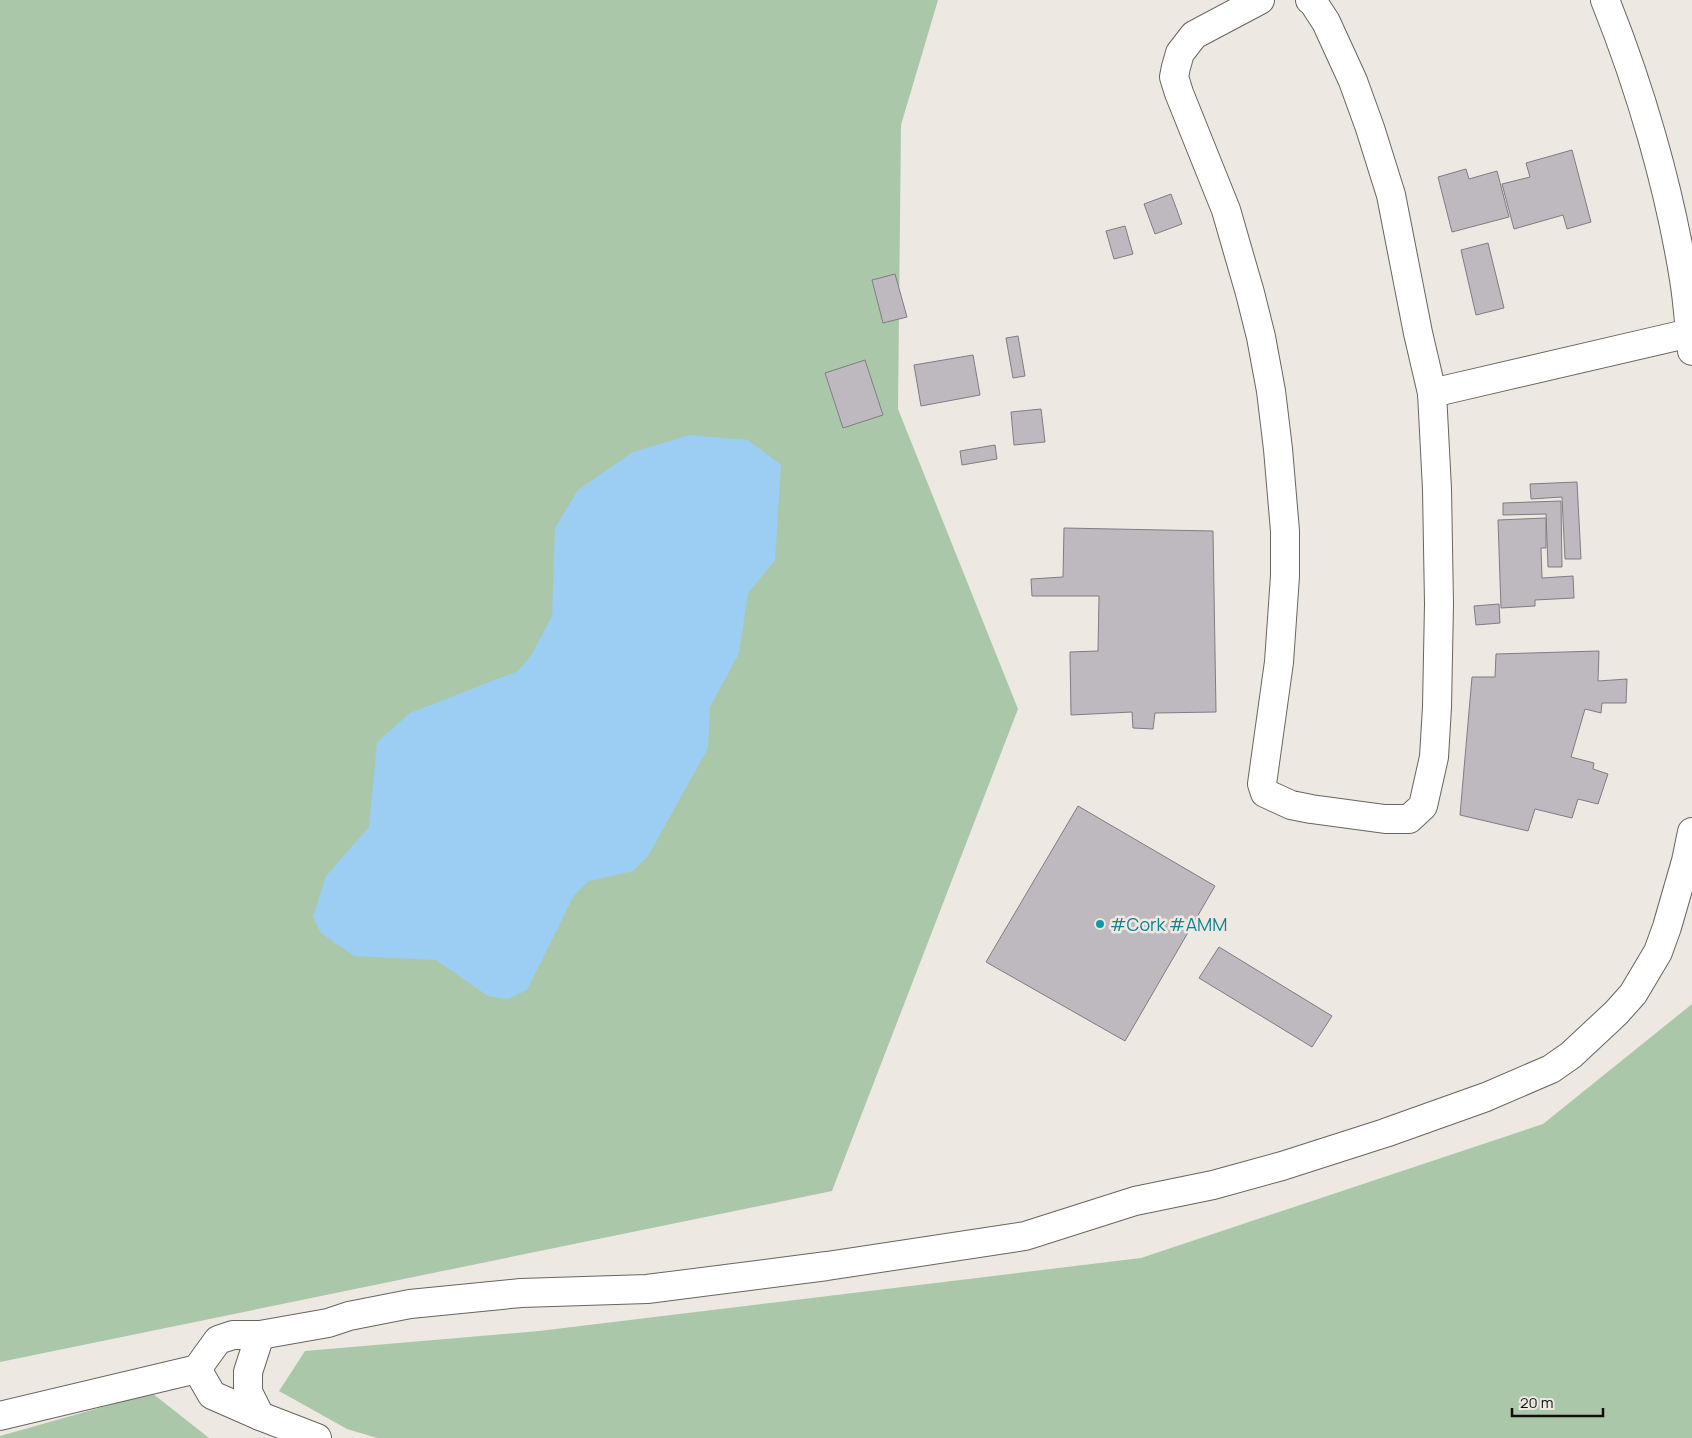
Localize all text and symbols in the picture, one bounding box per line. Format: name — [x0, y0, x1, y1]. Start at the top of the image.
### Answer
place label: #Cork #AMM — [1110, 912, 1227, 936]
marker: #Cork #AMM — [1094, 918, 1106, 930]
scale bar — [1512, 1386, 1603, 1418]
text: 20 m — [1520, 1392, 1553, 1413]

